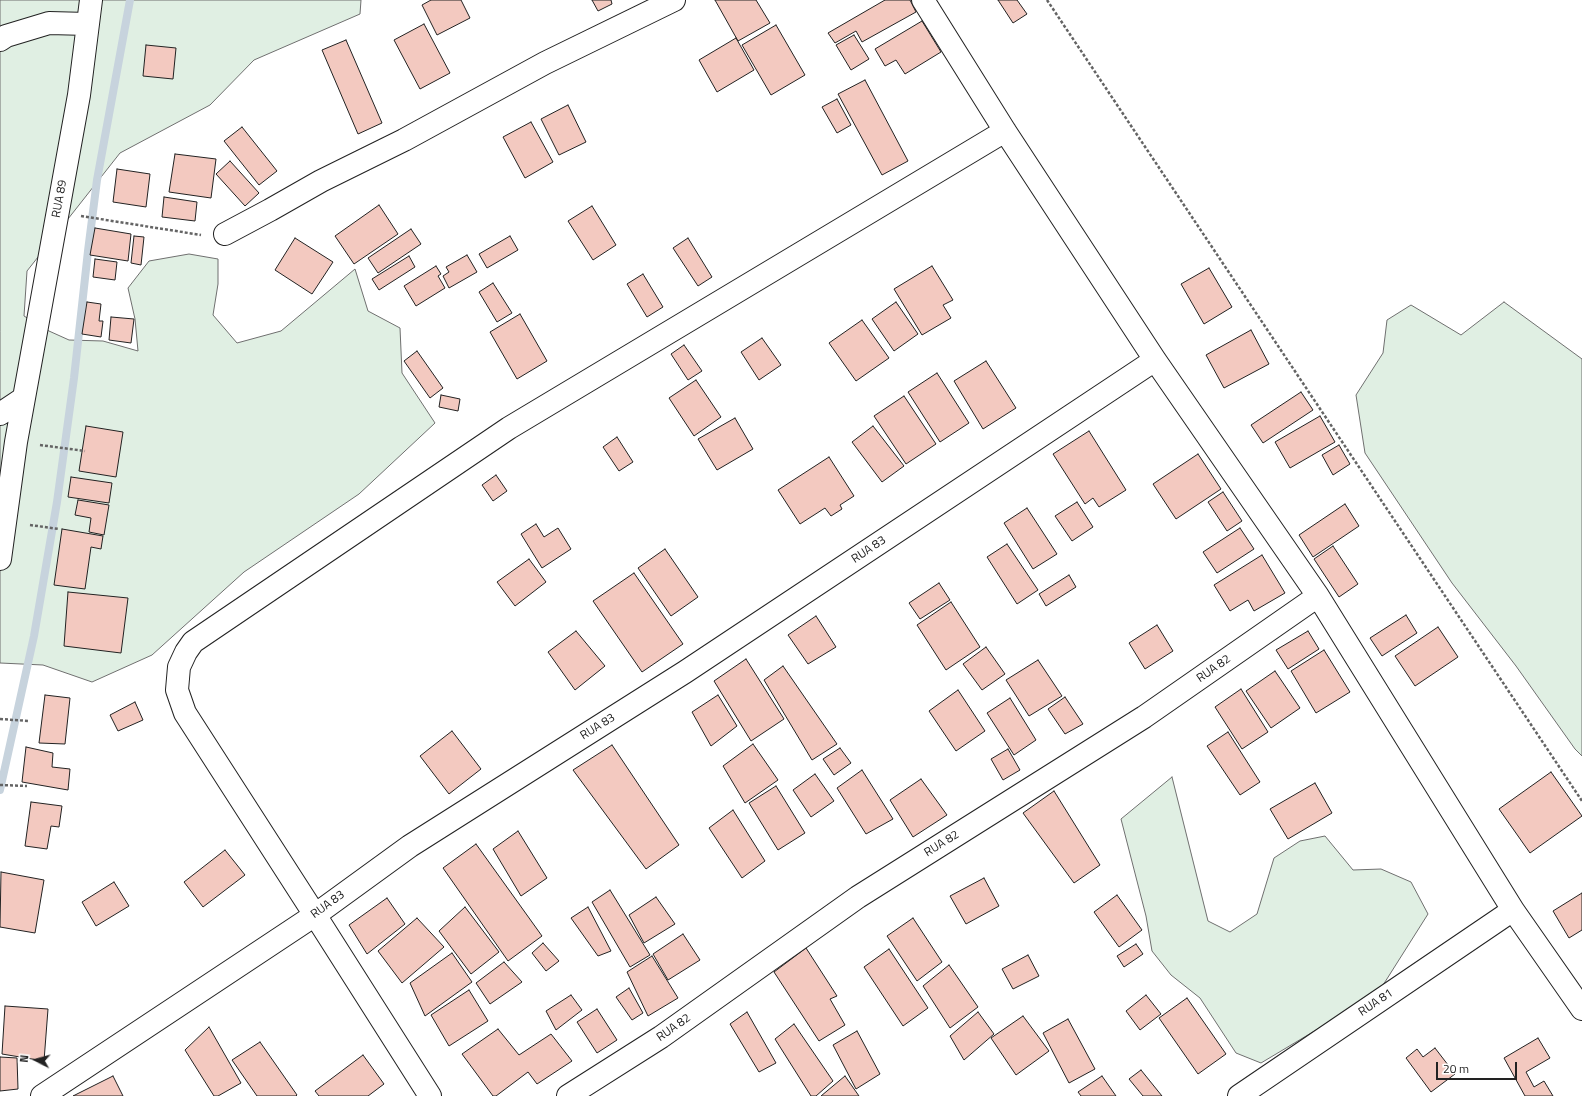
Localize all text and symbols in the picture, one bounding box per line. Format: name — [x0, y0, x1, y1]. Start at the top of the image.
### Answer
street label: RUA 89 — [50, 179, 70, 219]
street label: RUA 83 — [849, 533, 889, 567]
street label: RUA 82 — [1194, 652, 1234, 686]
street label: RUA 83 — [578, 711, 618, 743]
street label: RUA 82 — [922, 828, 962, 860]
street label: RUA 83 — [308, 888, 348, 922]
street label: RUA 81 — [1356, 986, 1396, 1020]
street label: RUA 82 — [654, 1011, 694, 1045]
north arrow — [16, 1040, 56, 1080]
text: N — [16, 1054, 32, 1063]
scale bar — [1438, 1054, 1519, 1080]
text: 20 m — [1443, 1059, 1469, 1078]

